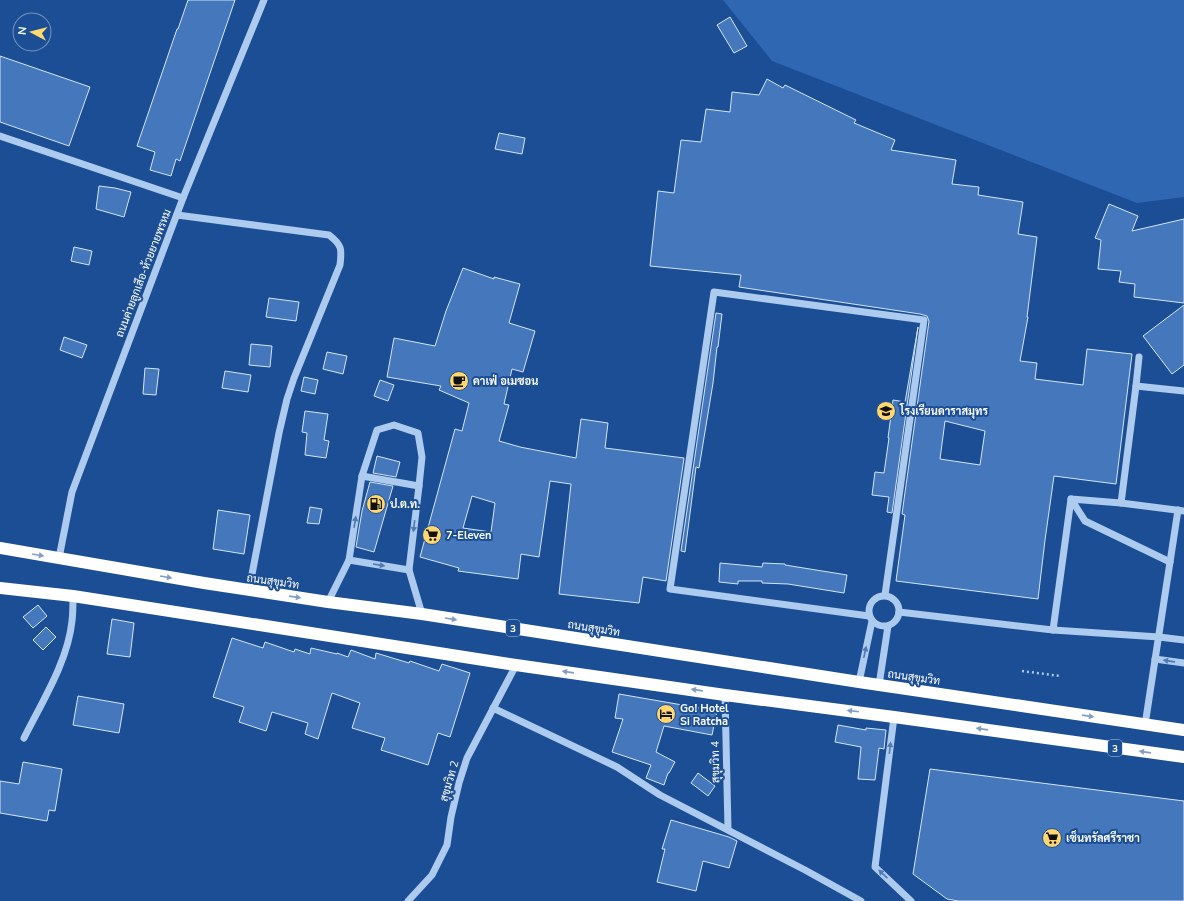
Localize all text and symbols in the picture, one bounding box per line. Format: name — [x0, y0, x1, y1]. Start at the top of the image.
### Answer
north arrow — [12, 12, 52, 52]
text: N — [15, 26, 31, 36]
street label: ถนนค่ายลูกเสึอ-ห้วยยายพรหม — [112, 207, 175, 339]
cafe icon: คาเฟ่ อเมซอน — [448, 370, 470, 392]
place label: คาเฟ่ อเมซอน — [473, 374, 538, 389]
school or university icon: โรงเรียนดาราสมุทร — [875, 400, 897, 422]
place label: โรงเรียนดาราสมุทร — [899, 403, 988, 419]
fuel station icon: ป.ต.ท. — [365, 493, 387, 515]
place label: ป.ต.ท. — [390, 497, 420, 512]
one-way arrow — [352, 516, 358, 528]
one-way arrow — [411, 520, 417, 532]
supermarket icon: 7-Eleven — [421, 524, 443, 546]
place label: 7-Eleven — [446, 528, 491, 543]
one-way arrow — [32, 552, 45, 558]
one-way arrow — [373, 562, 385, 568]
street label: ถนนสุขุมวิท — [246, 570, 300, 594]
one-way arrow — [160, 574, 173, 580]
one-way arrow — [289, 594, 301, 600]
one-way arrow — [445, 616, 457, 622]
street label: ถนนสุขุมวิท — [566, 617, 621, 641]
road number: 3 — [506, 620, 520, 636]
one-way arrow — [863, 645, 869, 658]
one-way arrow — [1163, 658, 1175, 664]
street label: ถนนสุขุมวิท — [887, 666, 941, 690]
one-way arrow — [562, 669, 574, 675]
one-way arrow — [691, 687, 703, 693]
place label: Go! Hotel Si Ratcha — [680, 701, 729, 729]
hotel icon: Go! Hotel Si Ratcha — [655, 703, 677, 725]
one-way arrow — [847, 708, 859, 714]
one-way arrow — [1082, 713, 1094, 719]
one-way arrow — [976, 726, 988, 732]
street label: สุขุมวิท 4 — [708, 740, 724, 783]
road number: 3 — [1108, 740, 1122, 756]
one-way arrow — [887, 742, 893, 755]
one-way arrow — [1139, 749, 1151, 755]
street label: สุขุมวิท 2 — [436, 759, 463, 804]
supermarket icon: เซ็นทรัลศรีราชา — [1041, 827, 1063, 849]
place label: เซ็นทรัลศรีราชา — [1066, 830, 1140, 846]
one-way arrow — [878, 870, 888, 879]

